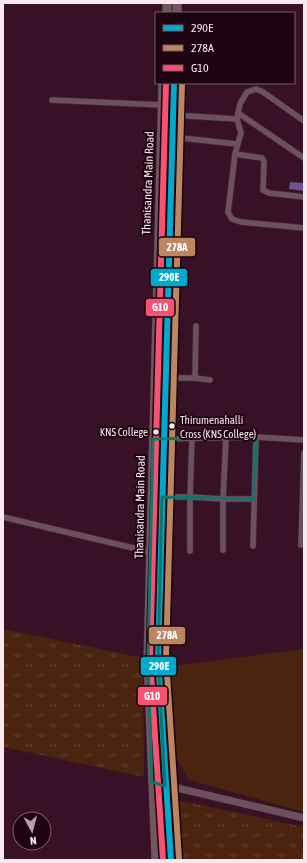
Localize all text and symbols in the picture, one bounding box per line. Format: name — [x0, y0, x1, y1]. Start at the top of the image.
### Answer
legend — [155, 12, 295, 84]
text: 290E — [191, 21, 213, 35]
text: 278A — [191, 41, 214, 55]
text: G10 — [191, 61, 209, 75]
street label: Thanisandra Main Road — [139, 131, 157, 235]
line badge: 278A — [158, 237, 196, 257]
text: 278A — [167, 241, 188, 253]
line badge: 290E — [150, 268, 188, 287]
text: 290E — [159, 271, 179, 283]
line badge: G10 — [145, 298, 175, 317]
text: G10 — [152, 301, 168, 313]
place label: Thirumenahalli Cross (KNS College) — [180, 414, 257, 440]
marker: Thirumenahalli Cross (KNS College) — [167, 421, 177, 431]
place label: KNS College — [100, 426, 148, 438]
marker: KNS College — [151, 427, 161, 437]
street label: Thanisandra Main Road — [132, 455, 148, 559]
line badge: 278A — [148, 626, 186, 645]
text: 278A — [157, 629, 178, 641]
line badge: 290E — [140, 656, 177, 676]
text: 290E — [149, 660, 169, 672]
line badge: G10 — [137, 686, 168, 706]
text: G10 — [144, 690, 160, 702]
north arrow — [12, 811, 52, 851]
text: N — [29, 835, 37, 847]

